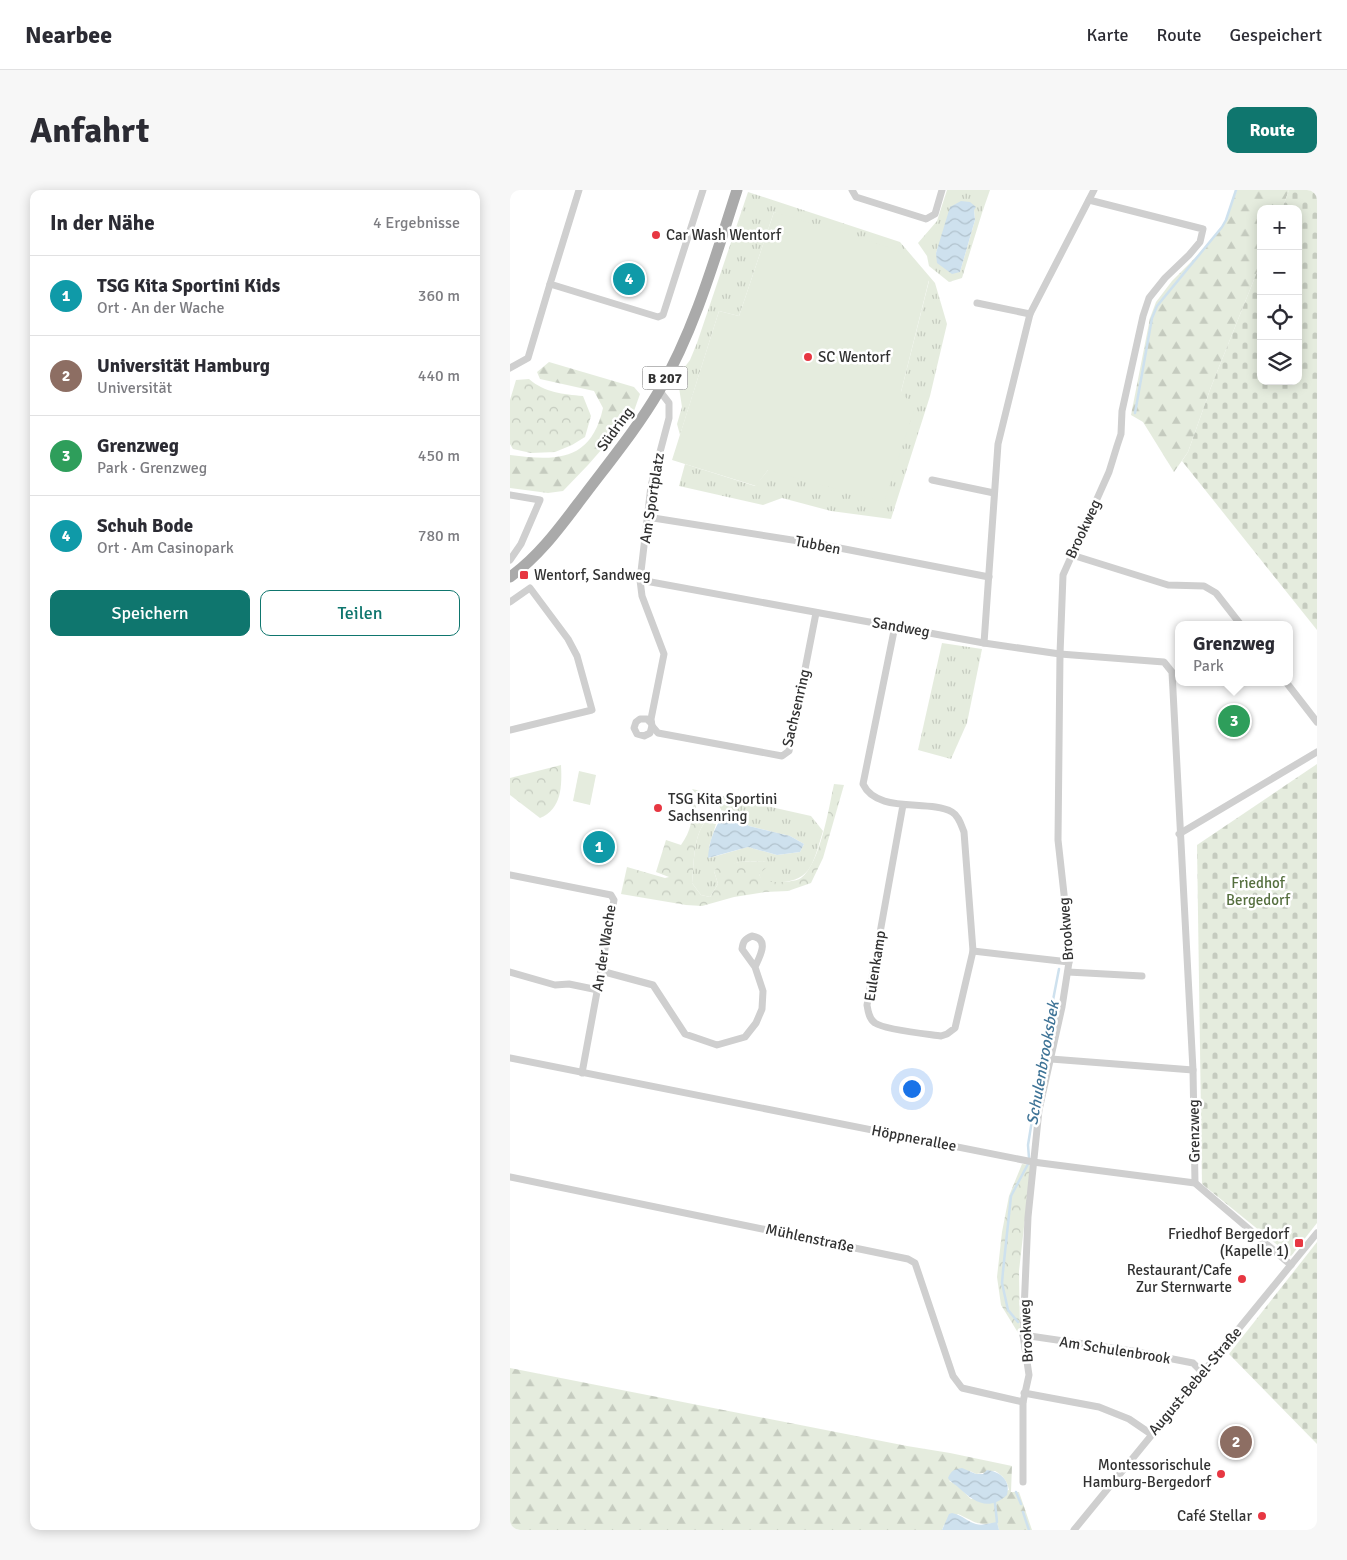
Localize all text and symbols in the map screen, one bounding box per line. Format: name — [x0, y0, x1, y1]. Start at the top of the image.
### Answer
text: Nearbee — [25, 20, 112, 50]
text: Karte — [1087, 24, 1129, 46]
text: Route — [1157, 24, 1202, 46]
text: Gespeichert — [1230, 24, 1322, 46]
button: Route — [1227, 107, 1317, 153]
text: Anfahrt — [30, 109, 149, 152]
map controls — [1257, 205, 1302, 385]
button: + — [1257, 205, 1302, 250]
text: In der Nähe — [50, 210, 155, 236]
text: 4 Ergebnisse — [373, 213, 460, 233]
place label: Car Wash Wentorf — [666, 226, 782, 244]
marker: Car Wash Wentorf — [650, 229, 662, 241]
button: − — [1257, 250, 1302, 295]
pin: 4 — [613, 260, 645, 298]
text: TSG Kita Sportini Kids — [97, 274, 280, 298]
text: 1 — [62, 286, 70, 306]
text: 360 m — [418, 286, 460, 306]
button: locate — [1257, 295, 1302, 340]
text: Ort · An der Wache — [97, 298, 225, 318]
button: layers — [1257, 340, 1302, 385]
place label: SC Wentorf — [818, 348, 891, 366]
marker: SC Wentorf — [802, 351, 814, 363]
text: Universität Hamburg — [97, 354, 270, 378]
text: 2 — [62, 366, 70, 386]
text: 440 m — [418, 366, 460, 386]
road number: B 207 — [642, 367, 688, 390]
text: Universität — [97, 378, 172, 398]
street label: Südring — [593, 403, 637, 455]
text: Grenzweg — [97, 434, 179, 458]
text: 3 — [62, 446, 70, 466]
text: 450 m — [418, 446, 460, 466]
street label: Am Sportplatz — [636, 451, 668, 545]
text: Park · Grenzweg — [97, 458, 207, 478]
street label: Brookweg — [1061, 496, 1105, 561]
text: Schuh Bode — [97, 514, 193, 538]
text: 4 — [62, 526, 70, 546]
text: 780 m — [418, 526, 460, 546]
street label: Tubben — [794, 532, 842, 558]
text: Ort · Am Casinopark — [97, 538, 234, 558]
place label: Wentorf, Sandweg — [534, 566, 651, 584]
marker: Wentorf, Sandweg — [518, 569, 530, 581]
button: Speichern — [50, 590, 250, 636]
button: Teilen — [260, 590, 460, 636]
street label: Sandweg — [871, 613, 931, 641]
popup — [1175, 621, 1293, 686]
text: Grenzweg — [1193, 632, 1275, 656]
text: Park — [1193, 656, 1224, 676]
street label: Sachsenring — [778, 667, 814, 749]
pin: 3 — [1218, 702, 1250, 740]
place label: TSG Kita Sportini Sachsenring — [668, 790, 777, 825]
marker: TSG Kita Sportini Sachsenring — [652, 802, 664, 814]
pin: 1 — [583, 828, 615, 866]
park label: Friedhof Bergedorf — [1226, 874, 1291, 909]
street label: Brookweg — [1055, 897, 1077, 961]
street label: An der Wache — [588, 903, 620, 993]
street label: Eulenkamp — [861, 929, 889, 1003]
water label: Schulenbrooksbek — [1022, 998, 1064, 1127]
your location — [899, 1076, 925, 1102]
street label: Grenzweg — [1184, 1099, 1204, 1163]
street label: Höppnerallee — [870, 1121, 958, 1155]
street label: Mühlenstraße — [764, 1220, 856, 1256]
place label: Friedhof Bergedorf (Kapelle 1) — [1168, 1225, 1290, 1260]
marker: Friedhof Bergedorf (Kapelle 1) — [1293, 1237, 1305, 1249]
place label: Restaurant/Cafe Zur Sternwarte — [1127, 1261, 1232, 1296]
marker: Restaurant/Cafe Zur Sternwarte — [1236, 1273, 1248, 1285]
street label: Brookweg — [1015, 1299, 1037, 1363]
street label: August-Bebel-Straße — [1145, 1323, 1245, 1439]
street label: Am Schulenbrook — [1058, 1332, 1172, 1368]
pin: 2 — [1220, 1423, 1252, 1461]
place label: Montessorischule Hamburg-Bergedorf — [1083, 1456, 1212, 1491]
marker: Montessorischule Hamburg-Bergedorf — [1215, 1468, 1227, 1480]
place label: Café Stellar — [1177, 1507, 1252, 1525]
marker: Café Stellar — [1256, 1510, 1268, 1522]

